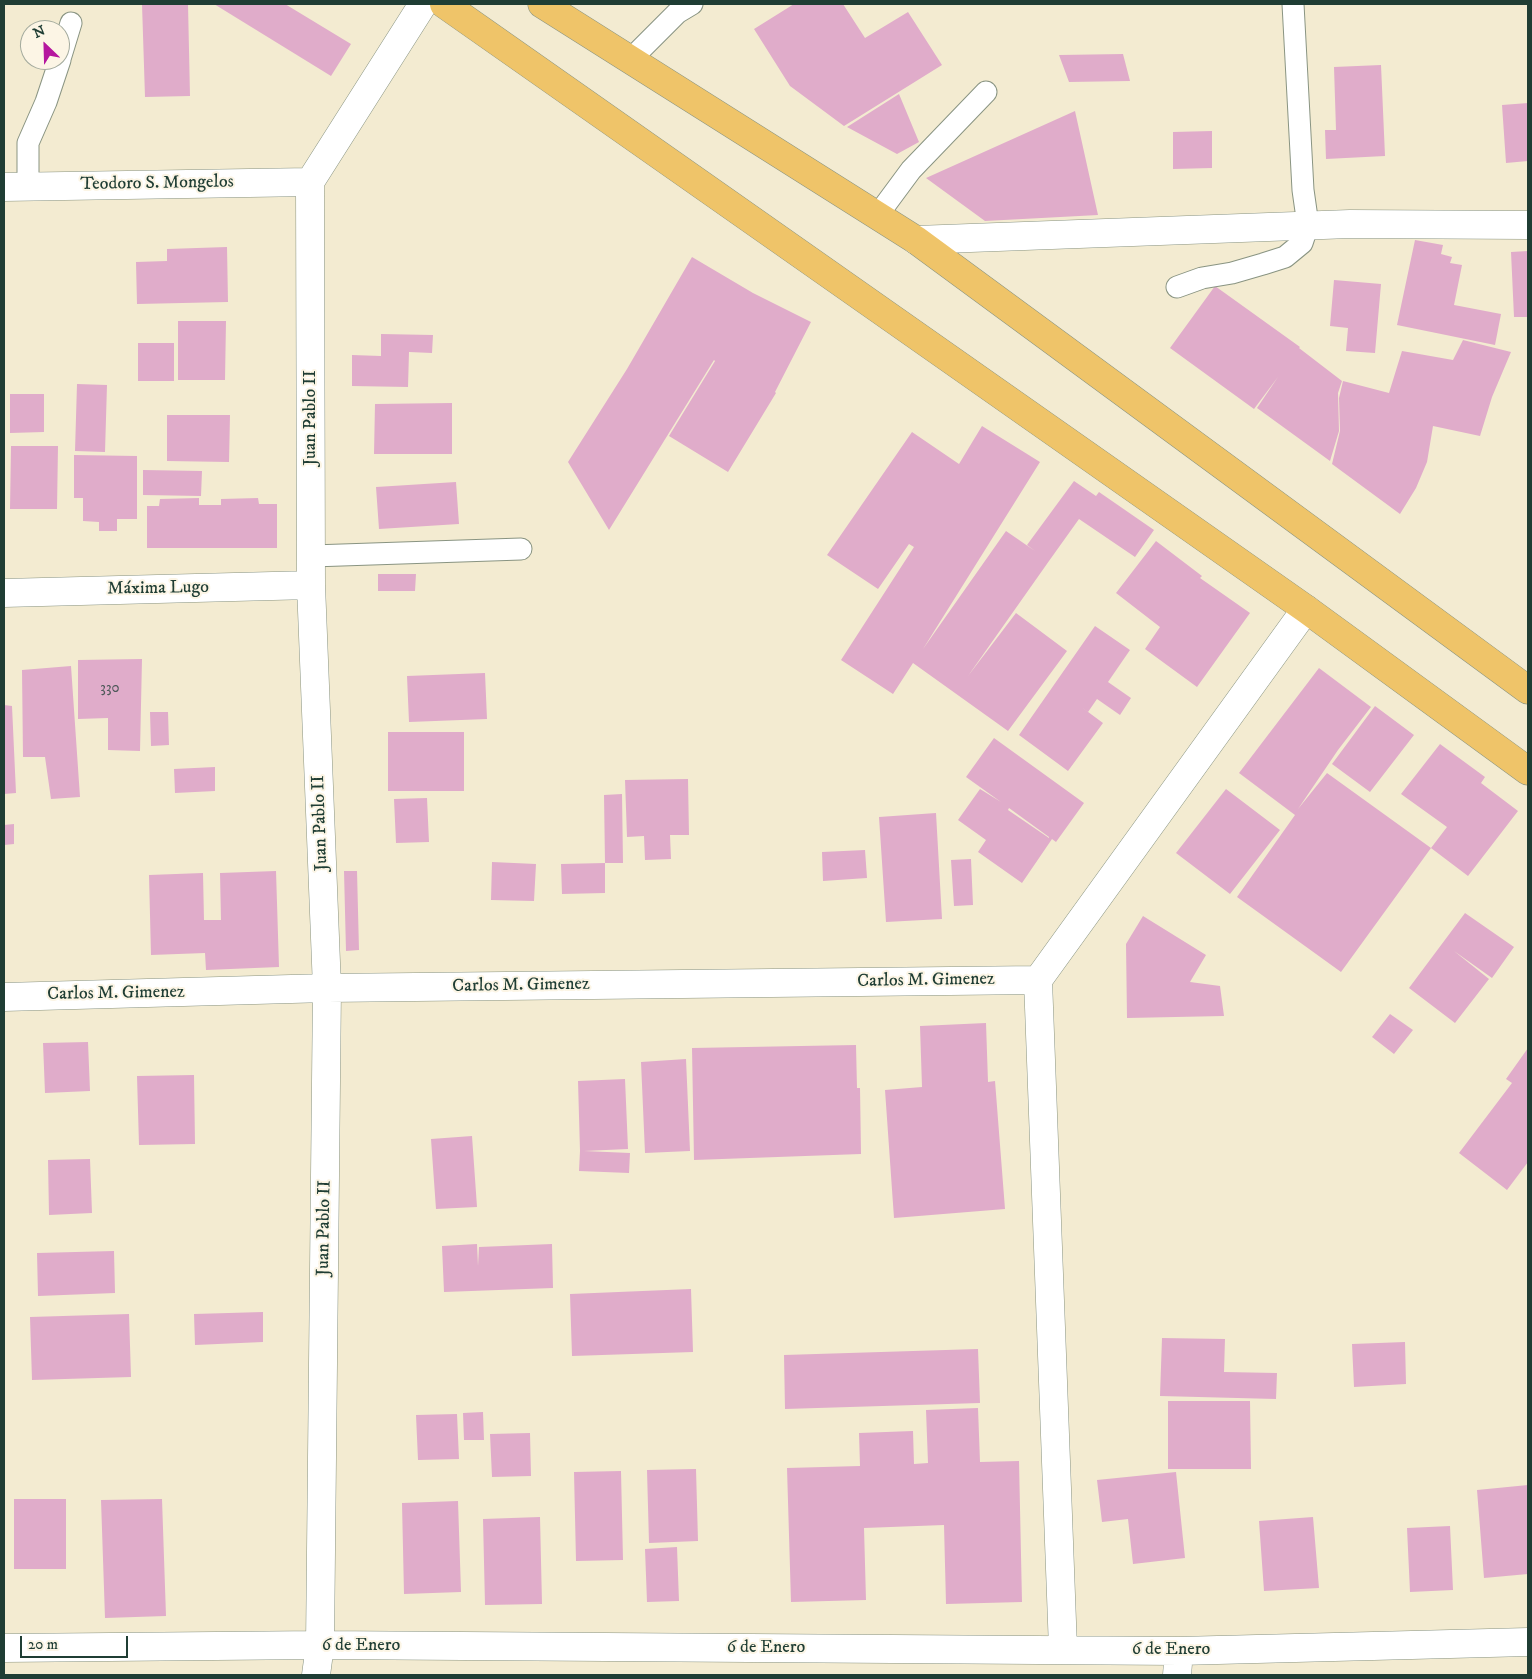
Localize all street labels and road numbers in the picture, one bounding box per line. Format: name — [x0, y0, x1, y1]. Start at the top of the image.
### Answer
street label: Teodoro S. Mongelos — [80, 172, 234, 196]
street label: Juan Pablo II — [300, 370, 322, 466]
street label: Máxima Lugo — [107, 577, 209, 601]
street label: Juan Pablo II — [309, 775, 333, 871]
street label: Carlos M. Gimenez — [857, 969, 995, 993]
street label: Carlos M. Gimenez — [452, 974, 590, 998]
street label: Carlos M. Gimenez — [47, 982, 185, 1006]
street label: Juan Pablo II — [313, 1180, 337, 1276]
street label: 6 de Enero — [322, 1635, 400, 1657]
street label: 6 de Enero — [727, 1637, 805, 1659]
street label: 6 de Enero — [1132, 1639, 1210, 1661]

